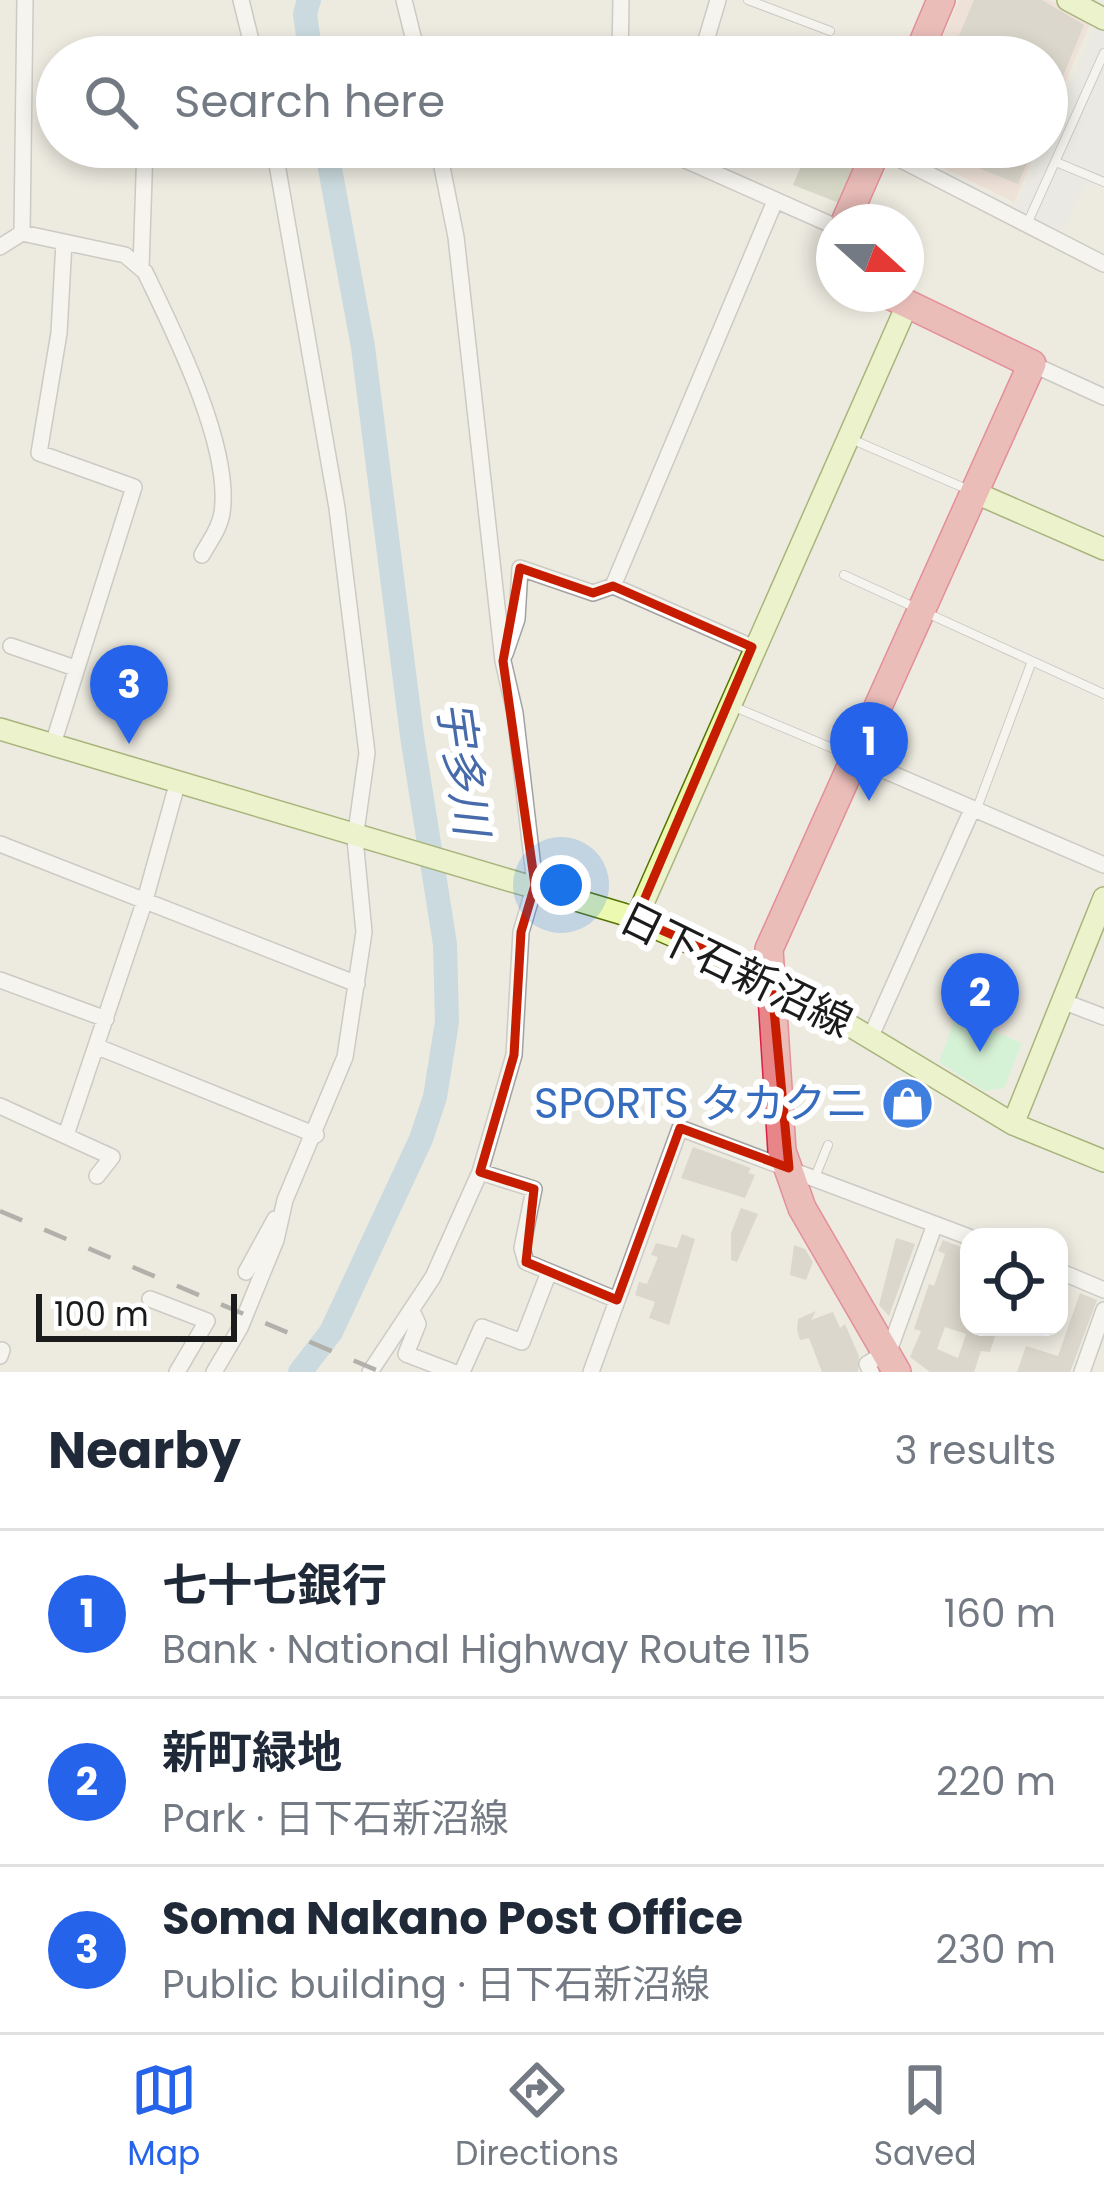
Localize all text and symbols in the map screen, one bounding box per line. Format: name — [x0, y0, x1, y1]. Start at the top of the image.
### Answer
search box — [36, 36, 1068, 168]
icon: search — [78, 69, 144, 135]
text: Search here — [174, 70, 445, 133]
north arrow — [816, 204, 924, 312]
pin: 3 — [90, 645, 168, 744]
water label: 宇多川 — [422, 697, 504, 843]
pin: 1 — [830, 702, 908, 801]
your location — [531, 855, 591, 915]
street label: 日下石新沼線 — [610, 888, 862, 1052]
pin: 2 — [941, 953, 1019, 1052]
place label: SPORTS タカクニ — [534, 1074, 868, 1133]
shop icon: SPORTS タカクニ — [879, 1075, 935, 1131]
map controls — [960, 1228, 1068, 1336]
button: locate — [960, 1228, 1068, 1336]
scale bar — [36, 1288, 237, 1341]
text: 100 m — [54, 1291, 149, 1338]
text: Nearby — [48, 1414, 241, 1486]
text: 3 results — [894, 1423, 1056, 1478]
text: 七十七銀行 — [162, 1554, 387, 1617]
text: 1 — [80, 1586, 94, 1641]
text: 160 m — [944, 1586, 1056, 1641]
text: Bank · National Highway Route 115 — [162, 1622, 811, 1677]
text: 新町緑地 — [162, 1721, 342, 1784]
text: 2 — [76, 1754, 98, 1809]
text: 220 m — [936, 1754, 1056, 1809]
text: Park · 日下石新沼線 — [162, 1791, 509, 1846]
text: Soma Nakano Post Office — [162, 1887, 743, 1950]
text: 3 — [75, 1922, 99, 1977]
text: 230 m — [936, 1922, 1056, 1977]
text: Public building · 日下石新沼線 — [162, 1957, 710, 2012]
tab: Map — [127, 2057, 200, 2179]
tab: Directions — [455, 2057, 619, 2179]
tab: Saved — [874, 2057, 977, 2179]

